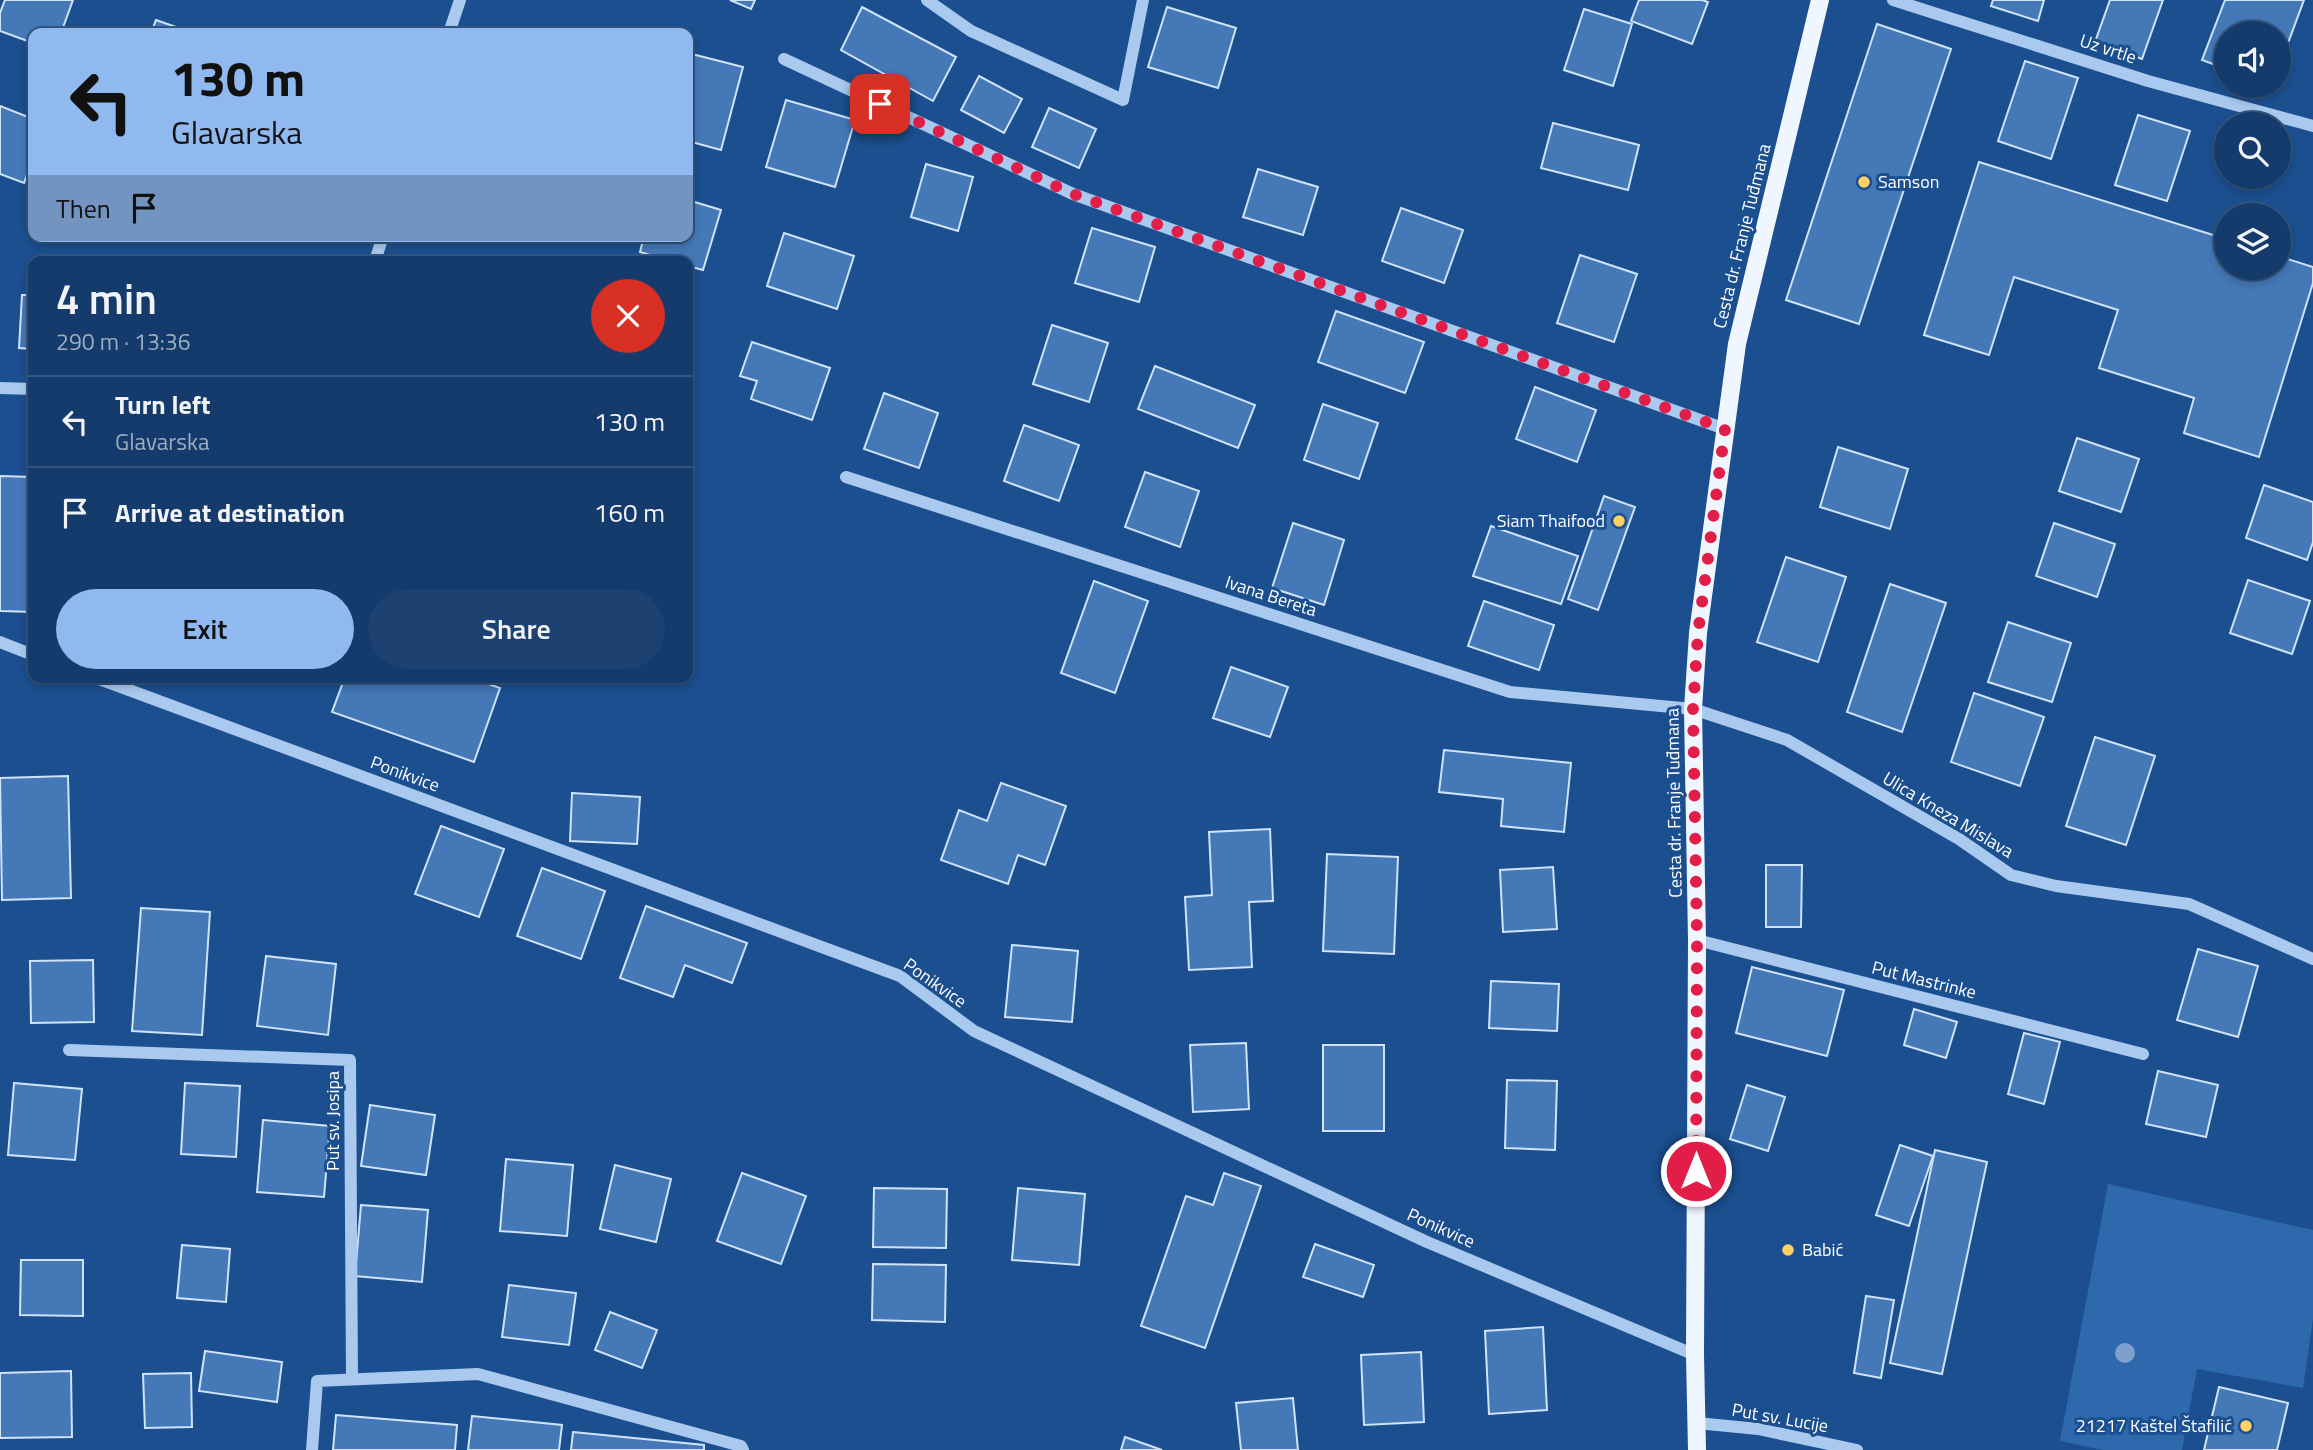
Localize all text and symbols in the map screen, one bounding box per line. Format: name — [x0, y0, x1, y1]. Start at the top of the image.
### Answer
map controls — [2214, 21, 2291, 280]
button: sound — [2214, 21, 2291, 98]
street label: Uz vrtle — [2076, 27, 2140, 70]
text: 130 m — [171, 40, 305, 115]
icon: left — [56, 56, 147, 147]
pin — [850, 74, 910, 134]
icon: arrive — [861, 85, 899, 123]
text: Glavarska — [171, 108, 302, 156]
button: search — [2214, 112, 2291, 189]
street label: Cesta dr. Franje Tuđmana — [1705, 141, 1778, 331]
place label: Samson — [1878, 168, 1939, 195]
marker: Samson — [1856, 174, 1872, 190]
text: Then — [56, 189, 111, 228]
icon: arrive — [125, 189, 163, 227]
button: layers — [2214, 203, 2291, 280]
text: 4 min — [56, 266, 157, 330]
button: close — [591, 279, 665, 353]
text: 290 m · 13:36 — [56, 324, 191, 359]
text: Turn left — [115, 385, 210, 424]
text: 130 m — [594, 402, 665, 441]
icon: left — [56, 403, 94, 441]
text: Glavarska — [115, 424, 209, 459]
text: Arrive at destination — [115, 493, 345, 532]
text: 160 m — [594, 493, 665, 532]
icon: arrive — [56, 494, 94, 532]
place label: Siam Thaifood — [1497, 507, 1605, 534]
marker: Siam Thaifood — [1611, 513, 1627, 529]
street label: Ivana Bereta — [1222, 568, 1321, 623]
button: Exit — [56, 589, 354, 669]
button: Share — [368, 589, 665, 669]
street label: Cesta dr. Franje Tuđmana — [1658, 708, 1689, 898]
street label: Ponikvice — [367, 749, 444, 798]
street label: Ulica Kneza Mislava — [1878, 765, 2019, 864]
street label: Ponikvice — [898, 951, 972, 1014]
street label: Put Mastrinke — [1869, 954, 1979, 1006]
street label: Put sv. Josipa — [319, 1071, 346, 1171]
position arrow — [1659, 1134, 1733, 1208]
street label: Ponikvice — [1403, 1201, 1479, 1254]
place label: Babić — [1802, 1236, 1844, 1263]
marker: Babić — [1780, 1242, 1796, 1258]
street label: Put sv. Lucije — [1730, 1396, 1830, 1439]
place label: 21217 Kaštel Štafilić — [2076, 1412, 2232, 1439]
marker: 21217 Kaštel Štafilić — [2238, 1418, 2254, 1434]

